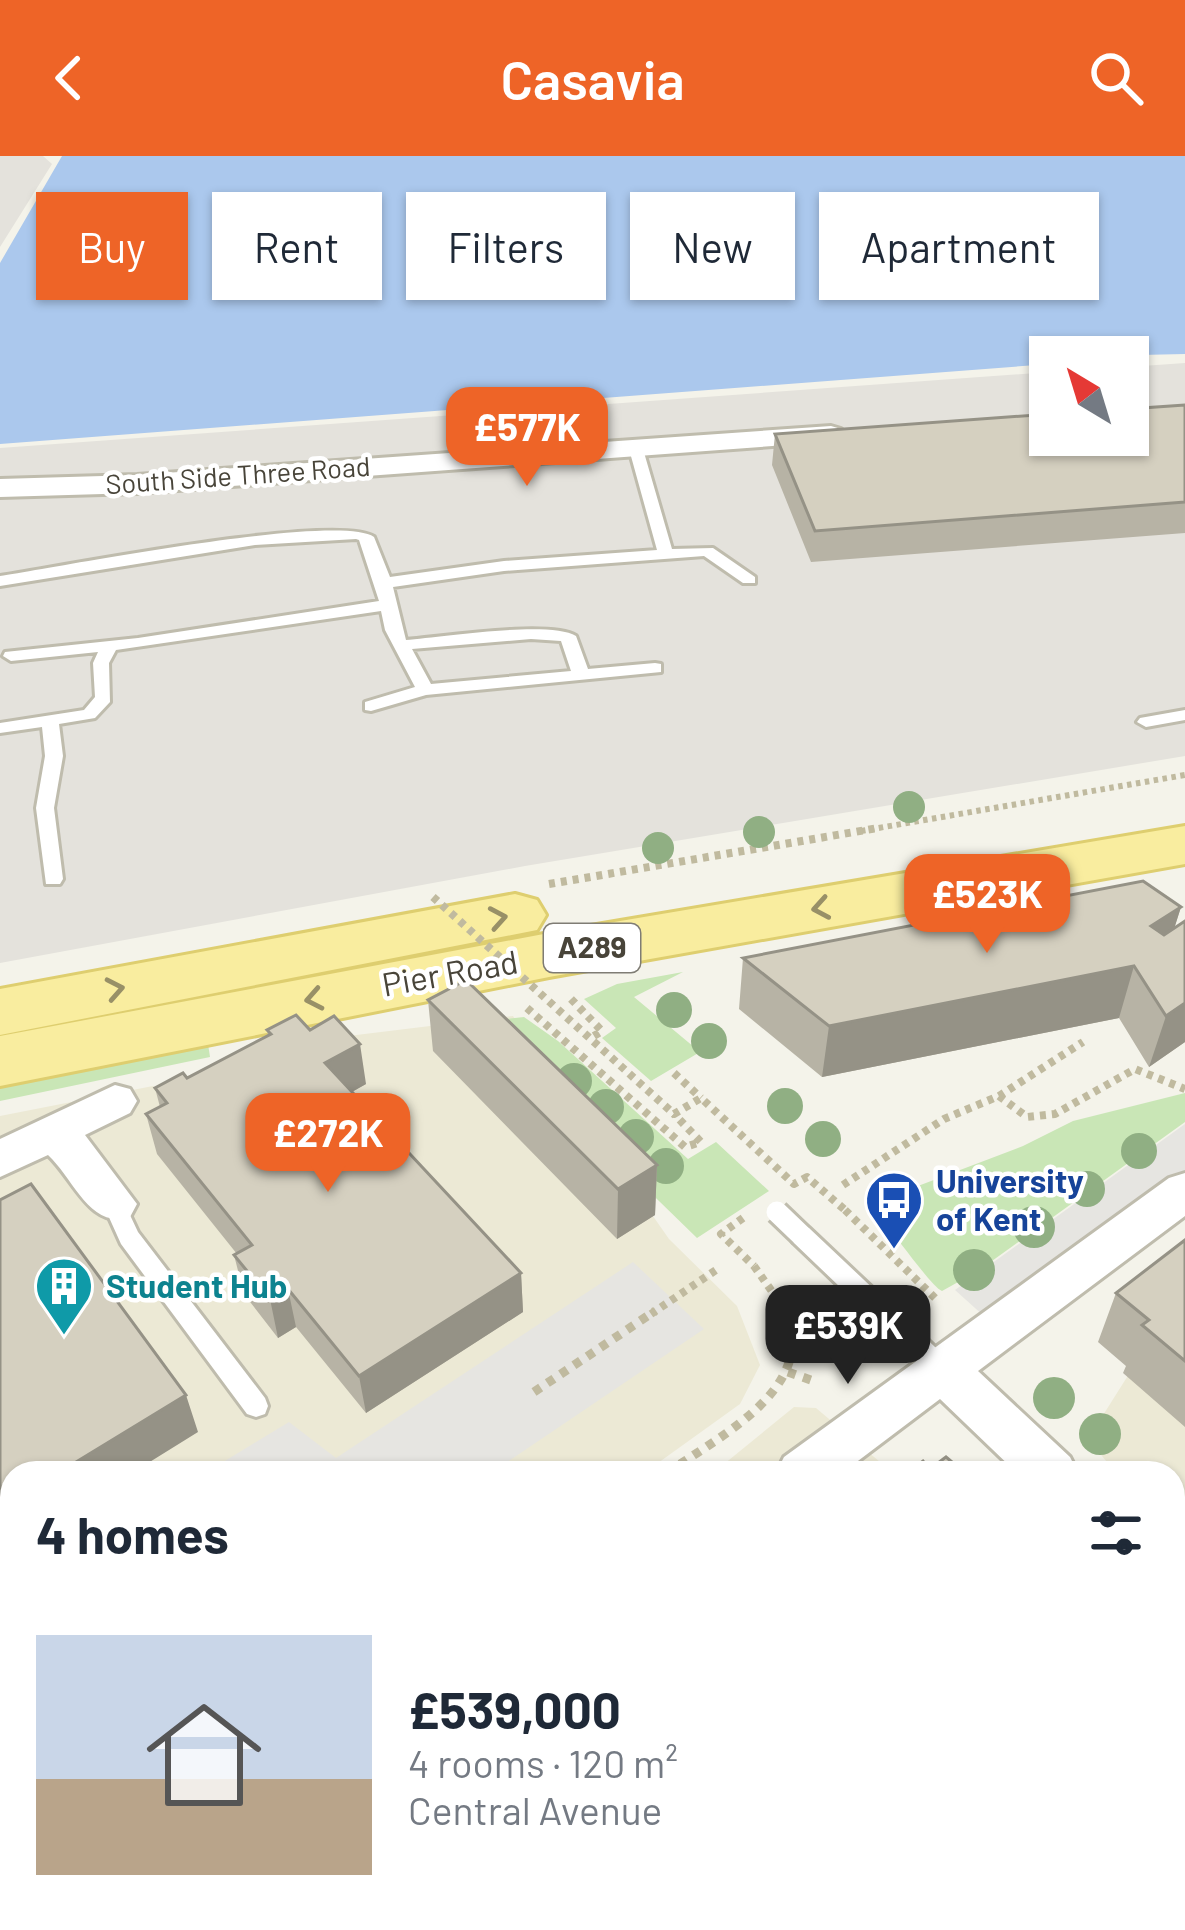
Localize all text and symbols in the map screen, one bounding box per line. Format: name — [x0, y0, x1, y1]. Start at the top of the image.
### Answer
icon: back — [36, 45, 102, 111]
icon: search — [1083, 45, 1149, 111]
text: Casavia — [500, 46, 685, 111]
chip: Buy — [36, 192, 188, 300]
chip: Rent — [212, 192, 382, 300]
chip: Filters — [406, 192, 606, 300]
chip: New — [630, 192, 795, 300]
chip: Apartment — [819, 192, 1099, 300]
north arrow — [1029, 336, 1149, 456]
map controls — [1029, 336, 1149, 456]
pin: £577K — [443, 387, 611, 489]
text: £577K — [473, 402, 581, 449]
street label: South Side Three Road — [104, 449, 371, 499]
pin: £523K — [903, 854, 1071, 956]
text: £523K — [931, 869, 1043, 916]
one-way arrow — [812, 895, 832, 920]
one-way arrow — [488, 907, 508, 932]
road number: A289 — [544, 924, 640, 972]
street label: Pier Road — [379, 940, 521, 1004]
one-way arrow — [104, 977, 124, 1003]
one-way arrow — [304, 985, 324, 1011]
pin: £272K — [244, 1093, 412, 1195]
text: £272K — [272, 1108, 384, 1155]
place label: University of Kent — [936, 1160, 1084, 1238]
bus stop icon: University of Kent — [863, 1169, 925, 1251]
building icon: Student Hub — [33, 1255, 95, 1337]
place label: Student Hub — [106, 1265, 287, 1305]
pin: £539K — [764, 1285, 932, 1387]
text: £539K — [792, 1300, 904, 1347]
icon: filters — [1083, 1500, 1149, 1566]
text: 4 homes — [36, 1503, 229, 1564]
text: £539,000 — [408, 1678, 621, 1739]
icon: home — [132, 1683, 276, 1827]
text: 4 rooms · 120 m² — [408, 1739, 678, 1786]
text: Central Avenue — [408, 1786, 662, 1833]

